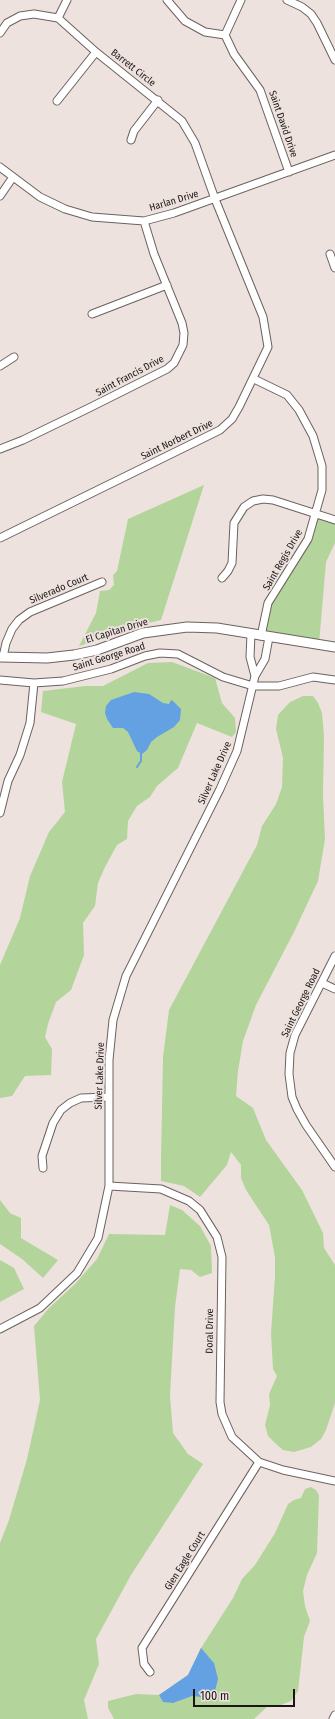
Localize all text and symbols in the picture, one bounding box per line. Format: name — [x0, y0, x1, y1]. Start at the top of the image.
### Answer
street label: Barrett Circle — [108, 47, 158, 89]
street label: Saint David Drive — [266, 89, 300, 159]
street label: Harlan Drive — [148, 188, 200, 214]
street label: Saint Francis Drive — [94, 353, 166, 399]
street label: Saint Norbert Drive — [139, 417, 215, 463]
street label: Saint Regis Drive — [261, 527, 305, 593]
street label: Silverado Court — [28, 571, 90, 607]
street label: El Capitan Drive — [85, 616, 149, 646]
street label: Saint George Road — [71, 640, 147, 674]
street label: Silver Lake Drive — [196, 740, 234, 806]
street label: Saint George Road — [279, 967, 323, 1039]
street label: Silver Lake Drive — [93, 1042, 107, 1110]
street label: Doral Drive — [204, 1308, 216, 1354]
street label: Glen Eagle Court — [162, 1529, 208, 1593]
scale bar — [195, 1681, 297, 1707]
text: 100 m — [200, 1689, 229, 1703]

